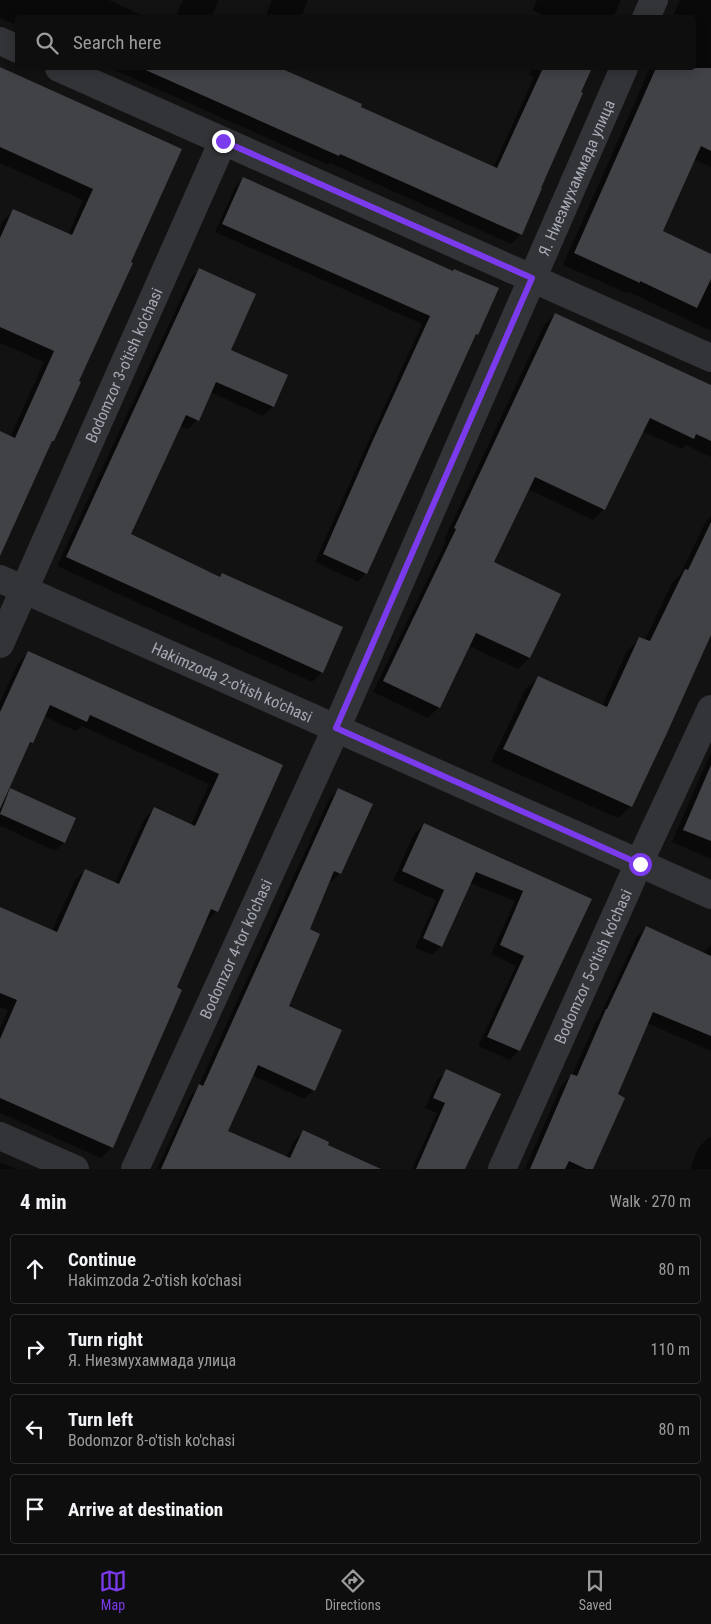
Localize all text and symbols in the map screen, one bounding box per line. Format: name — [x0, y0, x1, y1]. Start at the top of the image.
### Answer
search box — [15, 15, 696, 70]
icon: search — [33, 29, 61, 57]
text: Search here — [73, 31, 161, 54]
street label: Я. Ниезмухаммада улица — [534, 97, 618, 259]
route end — [212, 130, 235, 153]
street label: Bodomzor 3-o'tish ko'chasi — [81, 285, 166, 446]
street label: Hakimzoda 2-o'tish ko'chasi — [149, 638, 315, 726]
route start — [629, 853, 652, 876]
street label: Bodomzor 4-tor ko'chasi — [195, 876, 276, 1022]
street label: Bodomzor 5-o'tish ko'chasi — [550, 886, 636, 1047]
text: 4 min — [20, 1190, 67, 1214]
text: Walk · 270 m — [610, 1192, 691, 1211]
text: Continue — [68, 1248, 136, 1271]
icon: ahead — [21, 1255, 49, 1283]
text: 80 m — [658, 1260, 690, 1279]
text: Hakimzoda 2-o'tish ko'chasi — [68, 1271, 242, 1290]
text: Turn right — [68, 1328, 143, 1351]
icon: right — [21, 1335, 49, 1363]
text: 110 m — [651, 1340, 690, 1359]
text: Я. Ниезмухаммада улица — [68, 1351, 236, 1370]
text: Turn left — [68, 1408, 133, 1431]
icon: left — [21, 1415, 49, 1443]
text: 80 m — [658, 1420, 690, 1439]
text: Bodomzor 8-o'tish ko'chasi — [68, 1431, 235, 1450]
icon: arrive — [21, 1495, 49, 1523]
text: Arrive at destination — [68, 1498, 223, 1521]
tab: Map — [99, 1567, 127, 1613]
tab: Directions — [325, 1567, 381, 1613]
tab: Saved — [579, 1567, 612, 1613]

